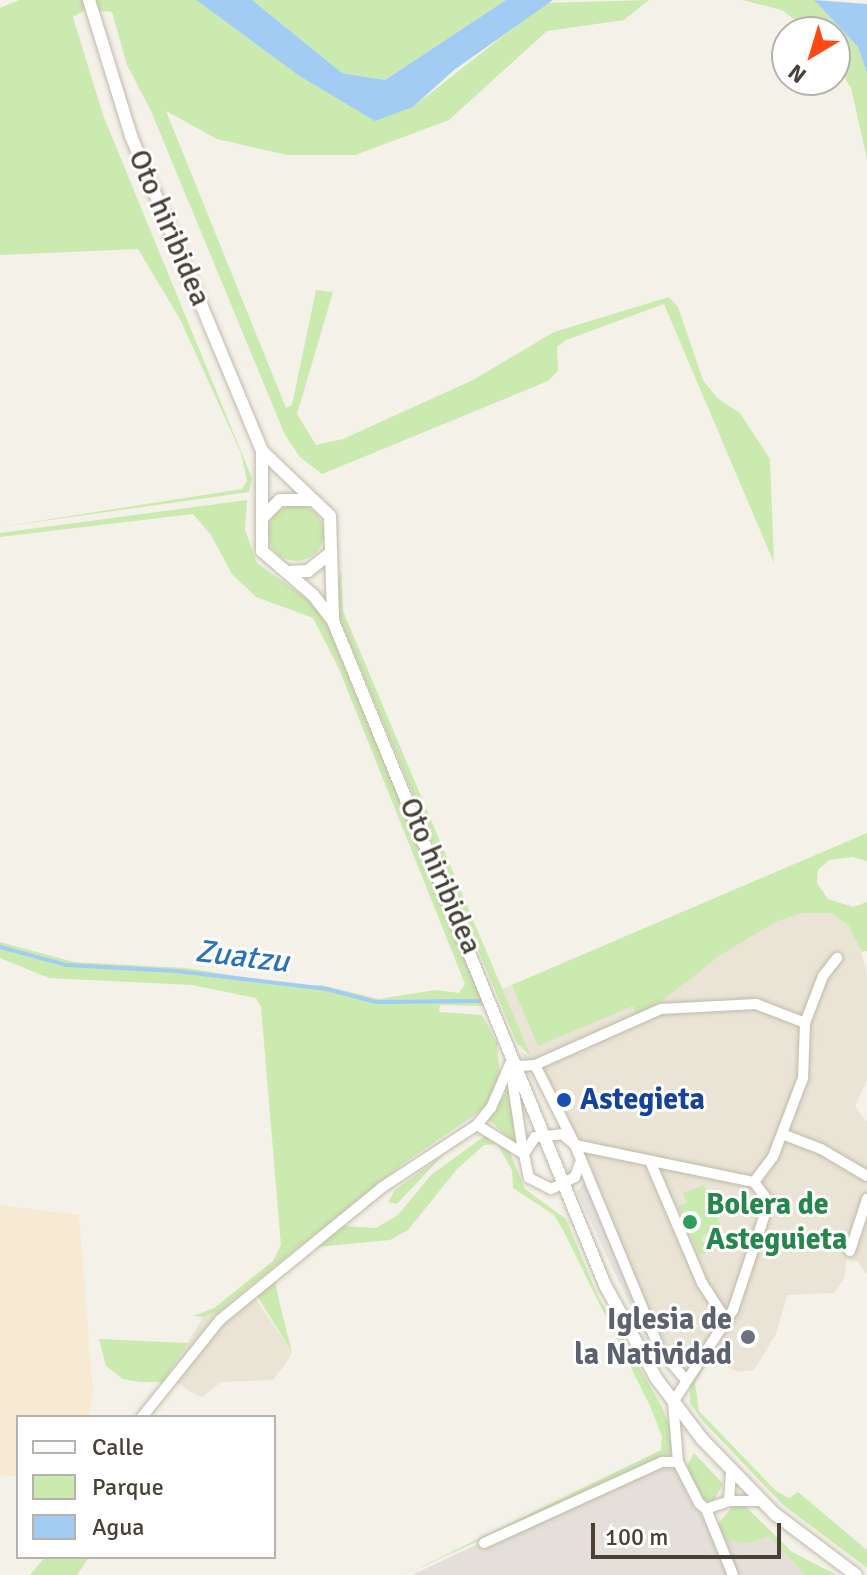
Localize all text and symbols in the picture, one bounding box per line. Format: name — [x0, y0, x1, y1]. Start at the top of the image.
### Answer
north arrow — [771, 16, 851, 96]
text: N — [783, 58, 811, 89]
street label: Oto hiribidea — [120, 144, 218, 312]
street label: Oto hiribidea — [391, 792, 489, 960]
water label: Zuatzu — [193, 932, 291, 982]
place label: Astegieta — [580, 1082, 705, 1118]
marker: Astegieta — [555, 1091, 573, 1109]
place label: Bolera de Asteguieta — [706, 1187, 847, 1258]
marker: Bolera de Asteguieta — [681, 1213, 699, 1231]
place label: Iglesia de la Natividad — [574, 1302, 732, 1372]
marker: Iglesia de la Natividad — [739, 1328, 757, 1346]
legend — [16, 1415, 276, 1559]
text: Calle — [92, 1432, 144, 1462]
text: Parque — [92, 1472, 164, 1502]
scale bar — [595, 1507, 785, 1557]
text: Agua — [92, 1512, 144, 1542]
text: 100 m — [605, 1522, 668, 1552]

